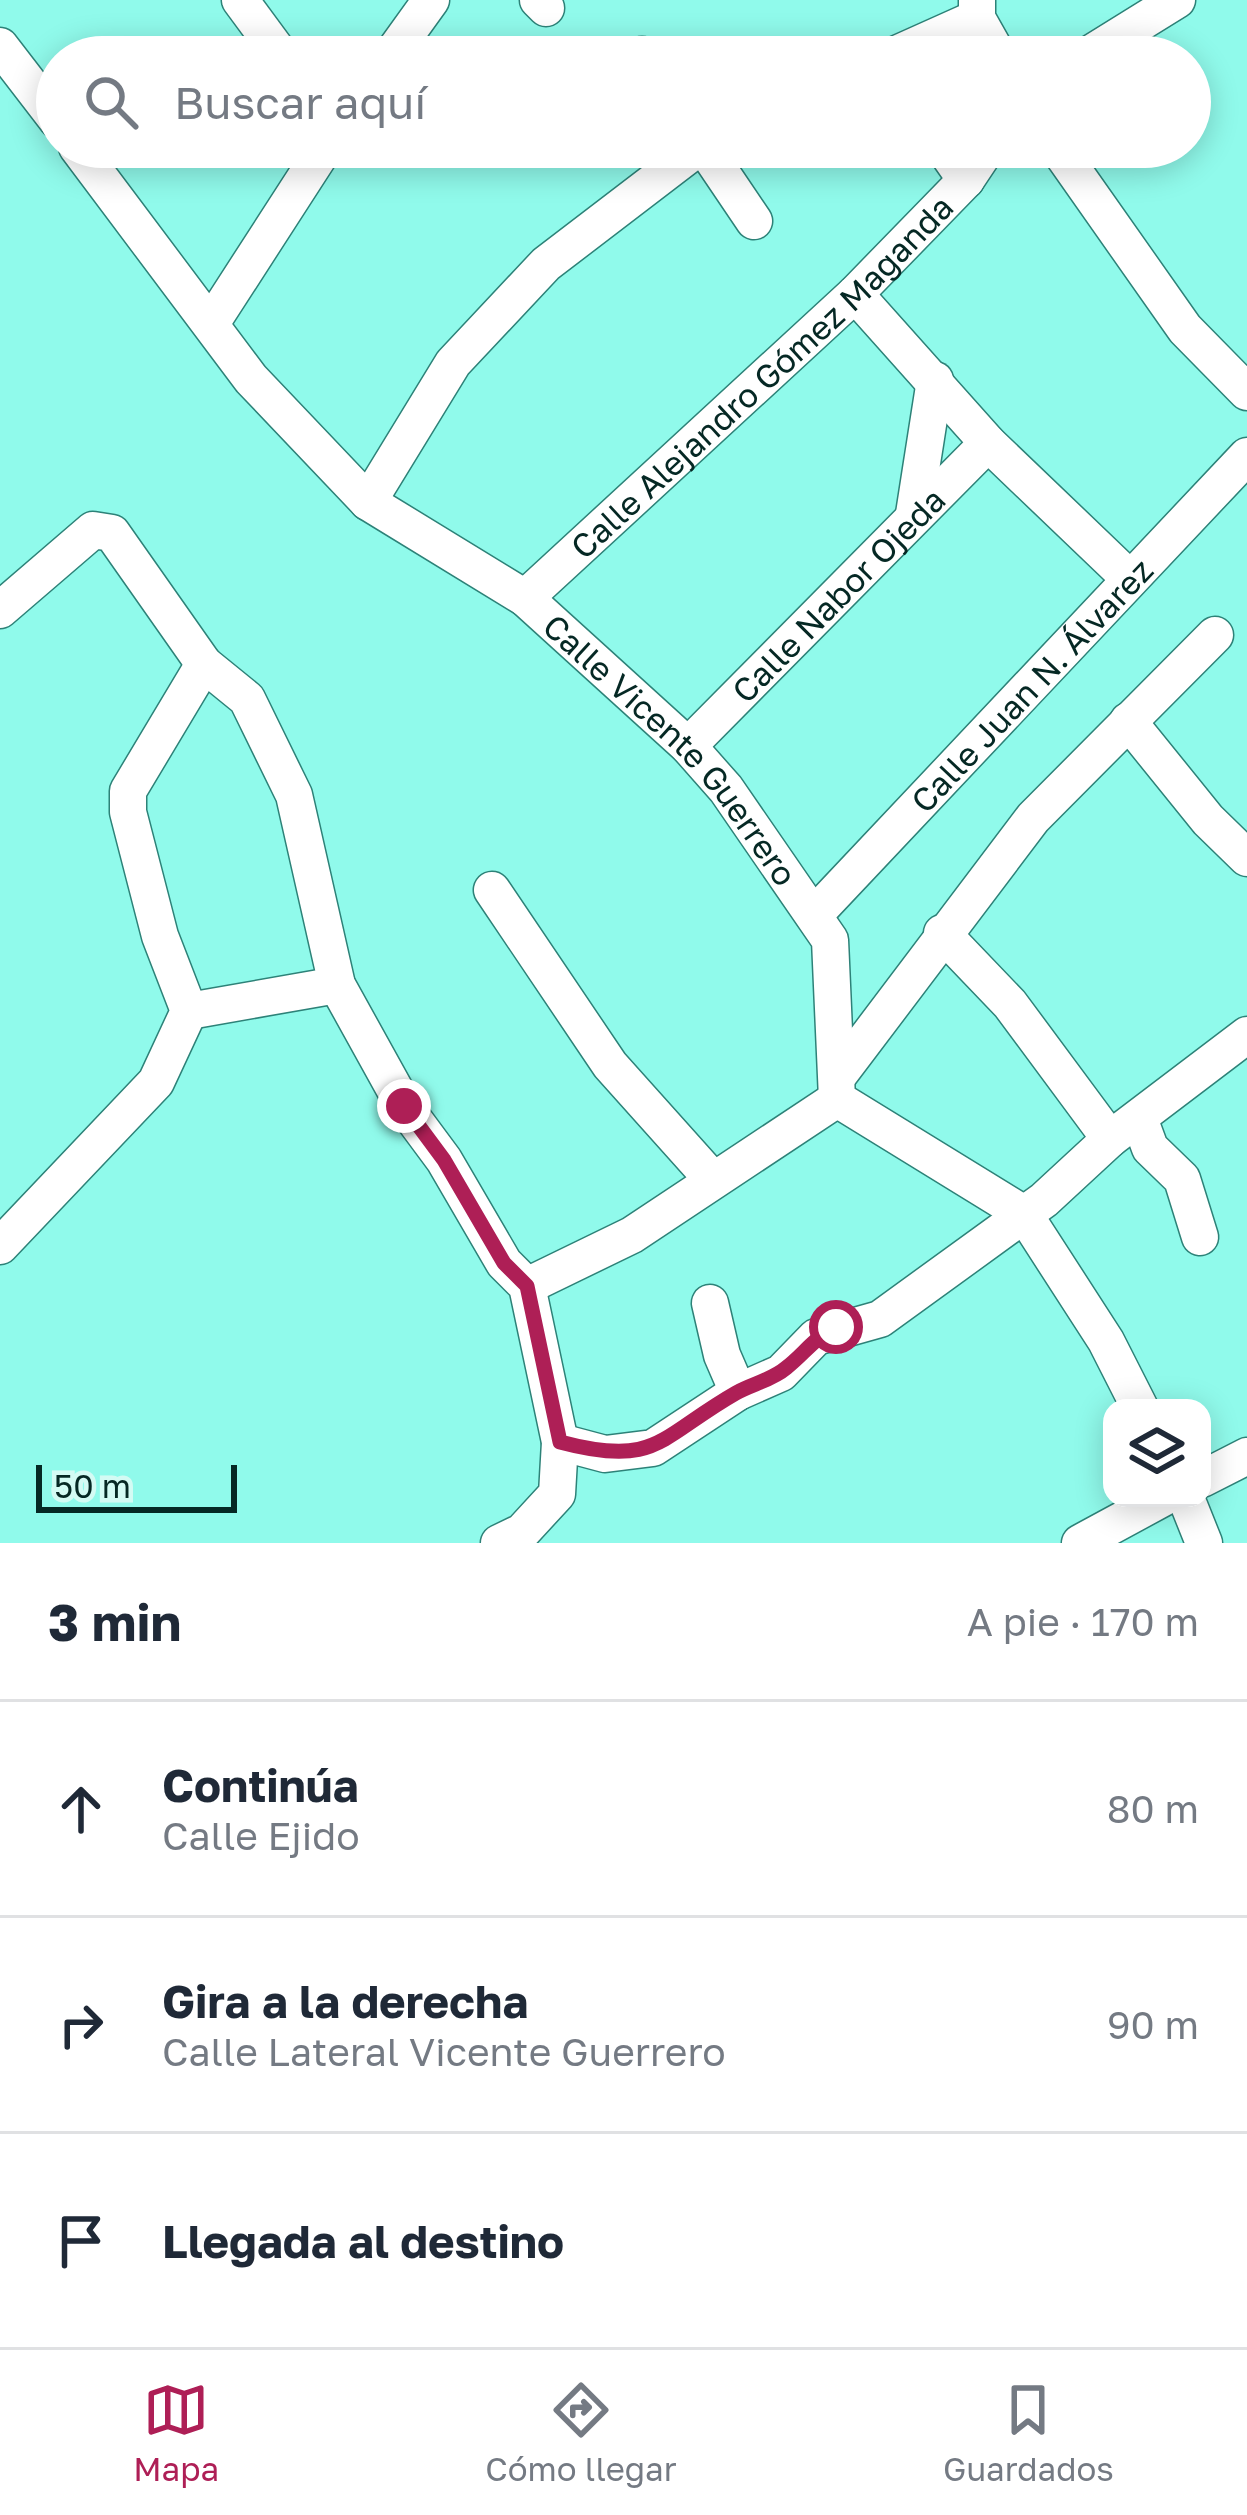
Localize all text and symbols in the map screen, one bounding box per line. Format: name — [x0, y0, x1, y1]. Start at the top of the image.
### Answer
search box — [36, 36, 1211, 168]
icon: search — [78, 69, 144, 135]
text: Buscar aquí — [174, 75, 426, 129]
street label: Calle Alejandro Gómez Maganda — [562, 187, 960, 566]
street label: Calle Nabor Ojeda — [724, 479, 952, 710]
street label: Calle Juan N. Álvarez — [902, 550, 1160, 820]
street label: Calle Vicente Guerrero — [536, 605, 806, 893]
route end — [377, 1079, 431, 1133]
route start — [809, 1300, 863, 1354]
map controls — [1103, 1399, 1211, 1507]
button: layers — [1103, 1399, 1211, 1507]
scale bar — [36, 1459, 237, 1512]
text: 50 m — [54, 1466, 131, 1505]
text: 3 min — [48, 1591, 181, 1652]
text: A pie · 170 m — [967, 1598, 1199, 1645]
text: Continúa — [162, 1758, 359, 1812]
icon: ahead — [48, 1776, 114, 1842]
text: 80 m — [1107, 1785, 1199, 1832]
text: Calle Ejido — [162, 1812, 360, 1859]
text: Gira a la derecha — [162, 1974, 528, 2028]
icon: right — [48, 1992, 114, 2058]
text: 90 m — [1107, 2001, 1199, 2048]
text: Calle Lateral Vicente Guerrero — [162, 2028, 726, 2075]
icon: arrive — [48, 2208, 114, 2274]
text: Llegada al destino — [162, 2214, 564, 2268]
tab: Mapa — [133, 2377, 219, 2488]
tab: Cómo llegar — [485, 2377, 677, 2488]
tab: Guardados — [943, 2377, 1114, 2488]

